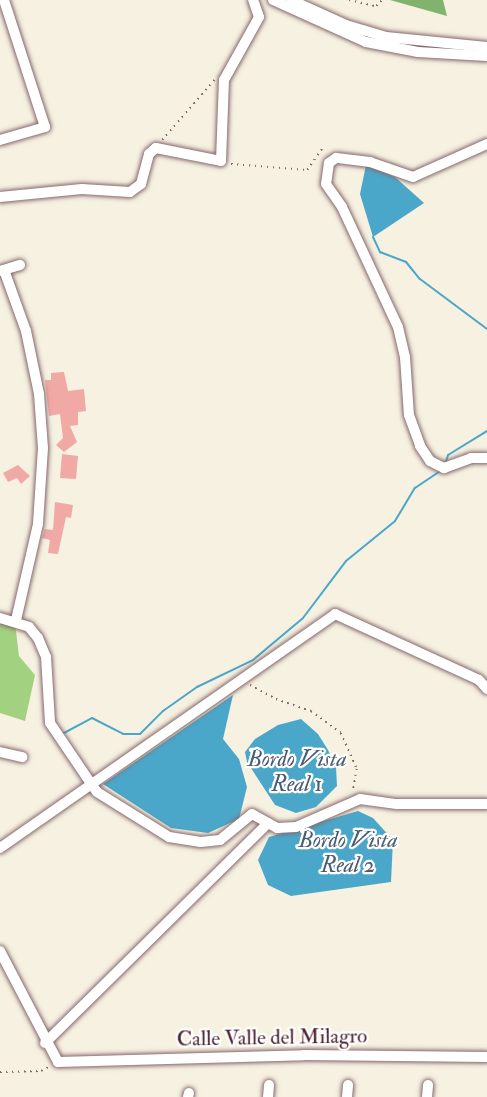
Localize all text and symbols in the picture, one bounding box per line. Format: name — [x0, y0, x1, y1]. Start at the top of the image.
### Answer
water label: Bordo Vista Real 1 — [247, 746, 347, 798]
water label: Bordo Vista Real 2 — [298, 827, 398, 878]
street label: Calle Valle del Milagro — [177, 1024, 367, 1052]

